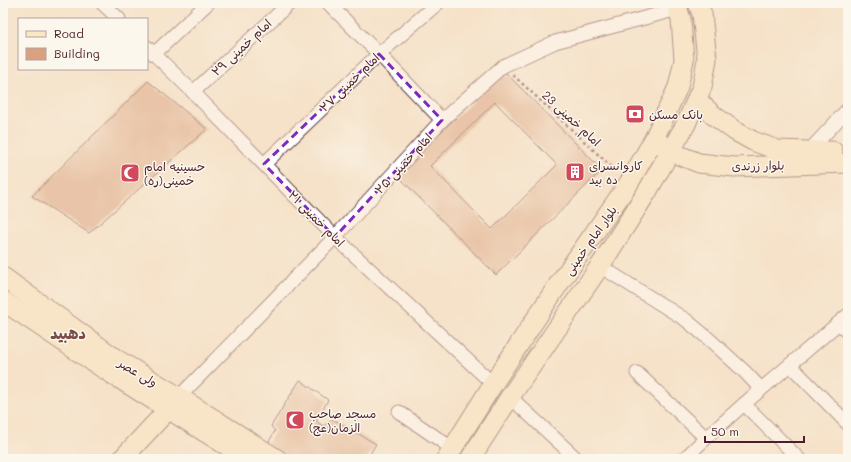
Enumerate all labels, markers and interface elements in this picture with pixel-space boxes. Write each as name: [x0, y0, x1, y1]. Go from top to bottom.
street label: امام خمینی ۲۹: [208, 15, 276, 80]
legend: [18, 18, 148, 70]
text: Road: [54, 25, 84, 41]
text: Building: [54, 45, 100, 61]
street label: امام خمینی ۲۷: [316, 49, 384, 116]
street label: امام خمینی 23: [538, 87, 605, 151]
bank icon: بانک مسکن: [624, 103, 646, 125]
place label: بانک مسکن: [649, 106, 703, 123]
street label: امام خمینی ۲۵: [371, 129, 437, 198]
place label: کاروانسرای ده بید: [589, 157, 643, 188]
street label: بلوار زرندی: [732, 157, 784, 174]
place label: حسینیه امام خمینی(ره): [144, 158, 205, 189]
building icon: کاروانسرای ده بید: [564, 161, 586, 183]
mosque icon: حسینیه امام خمینی(ره): [119, 162, 141, 184]
street label: امام خمینی ۲۱: [284, 186, 349, 251]
street label: بلوار امام خمینی: [560, 202, 621, 279]
district label: دهبید: [50, 322, 86, 343]
street label: ولی عصر: [114, 354, 161, 391]
place label: مسجد صاحب الزمان(عج): [309, 405, 376, 437]
mosque icon: مسجد صاحب الزمان(عج): [284, 409, 306, 431]
scale bar: [705, 418, 804, 444]
text: 50 m: [711, 423, 739, 439]

